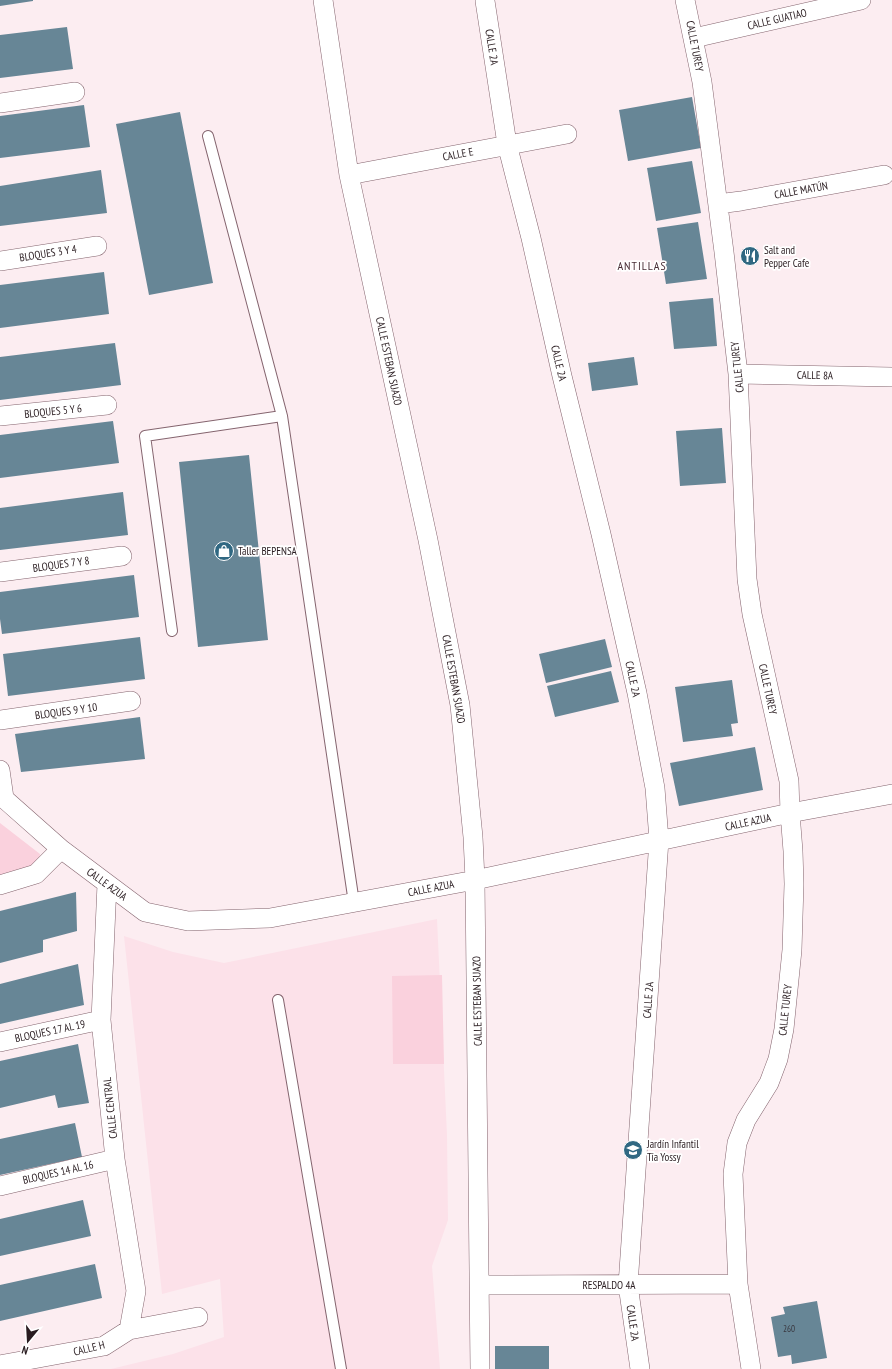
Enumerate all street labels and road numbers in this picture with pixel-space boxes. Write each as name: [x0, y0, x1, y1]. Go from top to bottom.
street label: CALLE GUATIAO: [746, 5, 808, 33]
street label: CALLE TUREY: [683, 19, 707, 73]
street label: CALLE 2A: [482, 28, 502, 67]
street label: CALLE E: [442, 144, 475, 164]
street label: CALLE MATÚN: [773, 178, 829, 202]
street label: BLOQUES 3 Y 4: [18, 242, 78, 264]
street label: CALLE ESTEBAN SUAZO: [373, 316, 405, 406]
street label: CALLE TUREY: [727, 341, 747, 393]
street label: CALLE 2A: [548, 344, 570, 383]
street label: CALLE 8A: [797, 368, 834, 382]
street label: BLOQUES 5 Y 6: [24, 401, 83, 421]
street label: BLOQUES 7 Y 8: [32, 553, 90, 575]
street label: CALLE ESTEBAN SUAZO: [439, 633, 469, 725]
street label: CALLE 2A: [622, 660, 644, 699]
street label: CALLE TUREY: [756, 662, 780, 716]
street label: BLOQUES 9 Y 10: [34, 700, 98, 722]
street label: CALLE AZUA: [724, 810, 773, 834]
street label: CALLE AZUA: [84, 865, 131, 904]
street label: CALLE AZUA: [407, 877, 456, 899]
street label: CALLE ESTEBAN SUAZO: [469, 956, 485, 1046]
street label: CALLE 2A: [640, 981, 656, 1019]
street label: CALLE TUREY: [775, 984, 795, 1036]
street label: BLOQUES 17 AL 19: [13, 1017, 87, 1045]
street label: CALLE CENTRAL: [100, 1076, 120, 1139]
street label: BLOQUES 14 AL 16: [21, 1157, 95, 1187]
street label: RESPALDO 4A: [582, 1278, 636, 1292]
street label: CALLE 2A: [624, 1304, 643, 1343]
street label: CALLE H: [72, 1337, 106, 1359]

